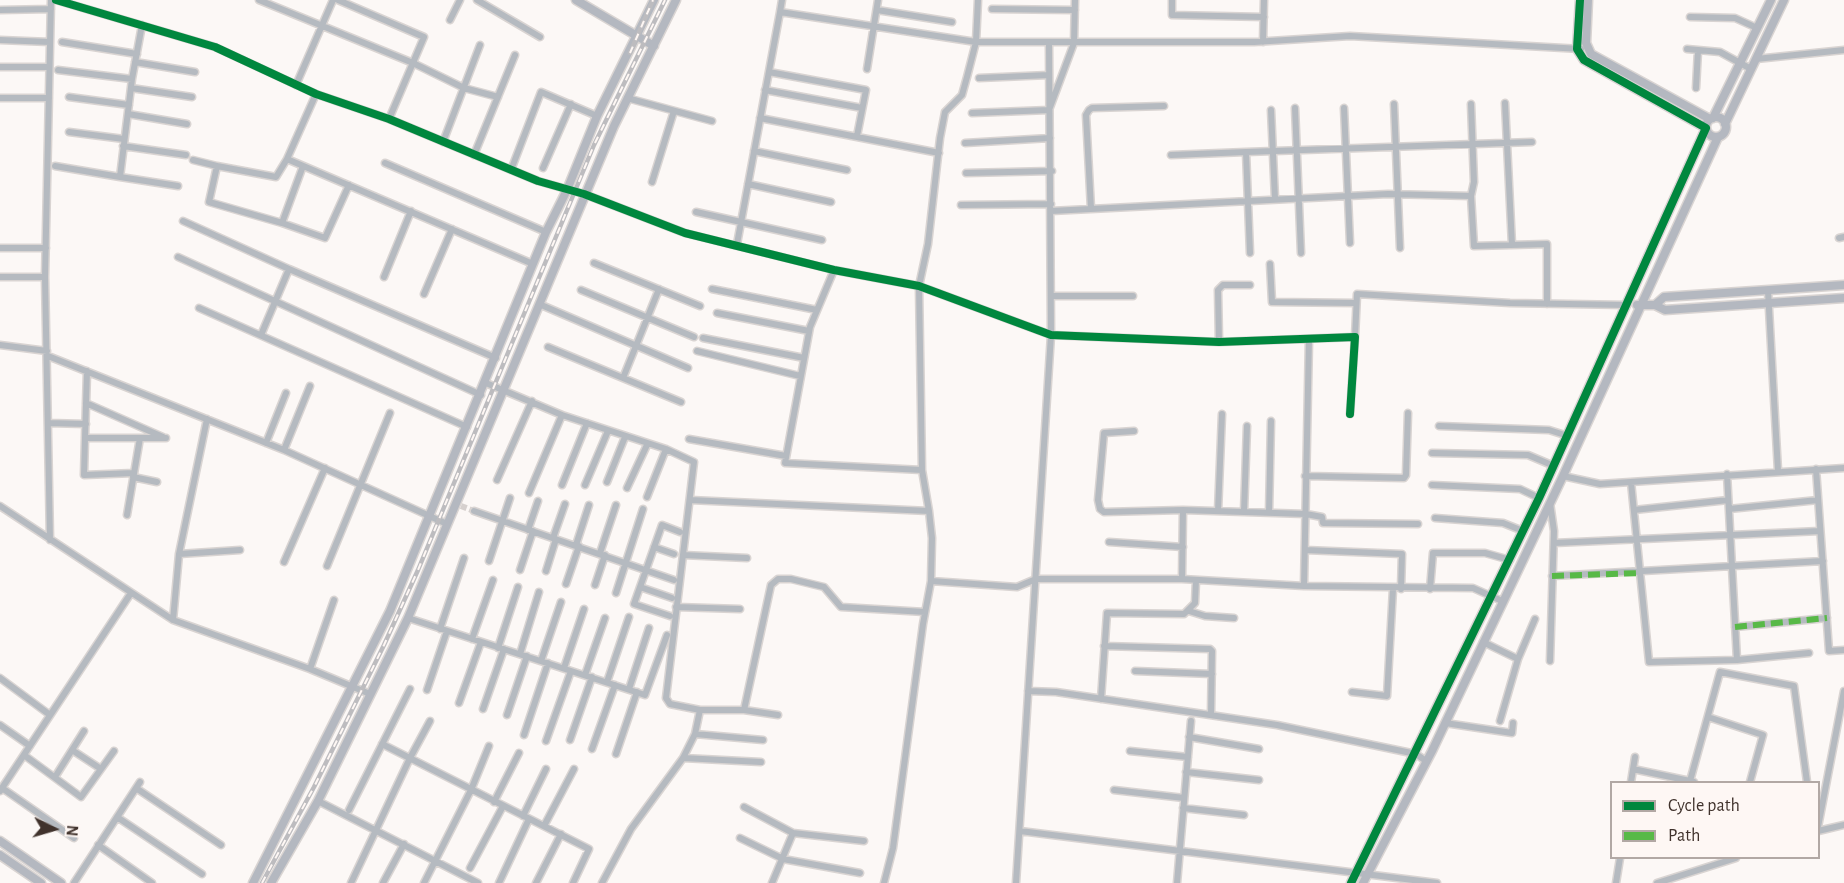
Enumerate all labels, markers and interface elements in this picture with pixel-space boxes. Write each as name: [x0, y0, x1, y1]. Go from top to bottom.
legend: [1610, 781, 1820, 859]
text: Cycle path: [1668, 797, 1740, 815]
north arrow: [24, 799, 84, 859]
text: N: [63, 824, 80, 837]
text: Path: [1668, 827, 1700, 845]

